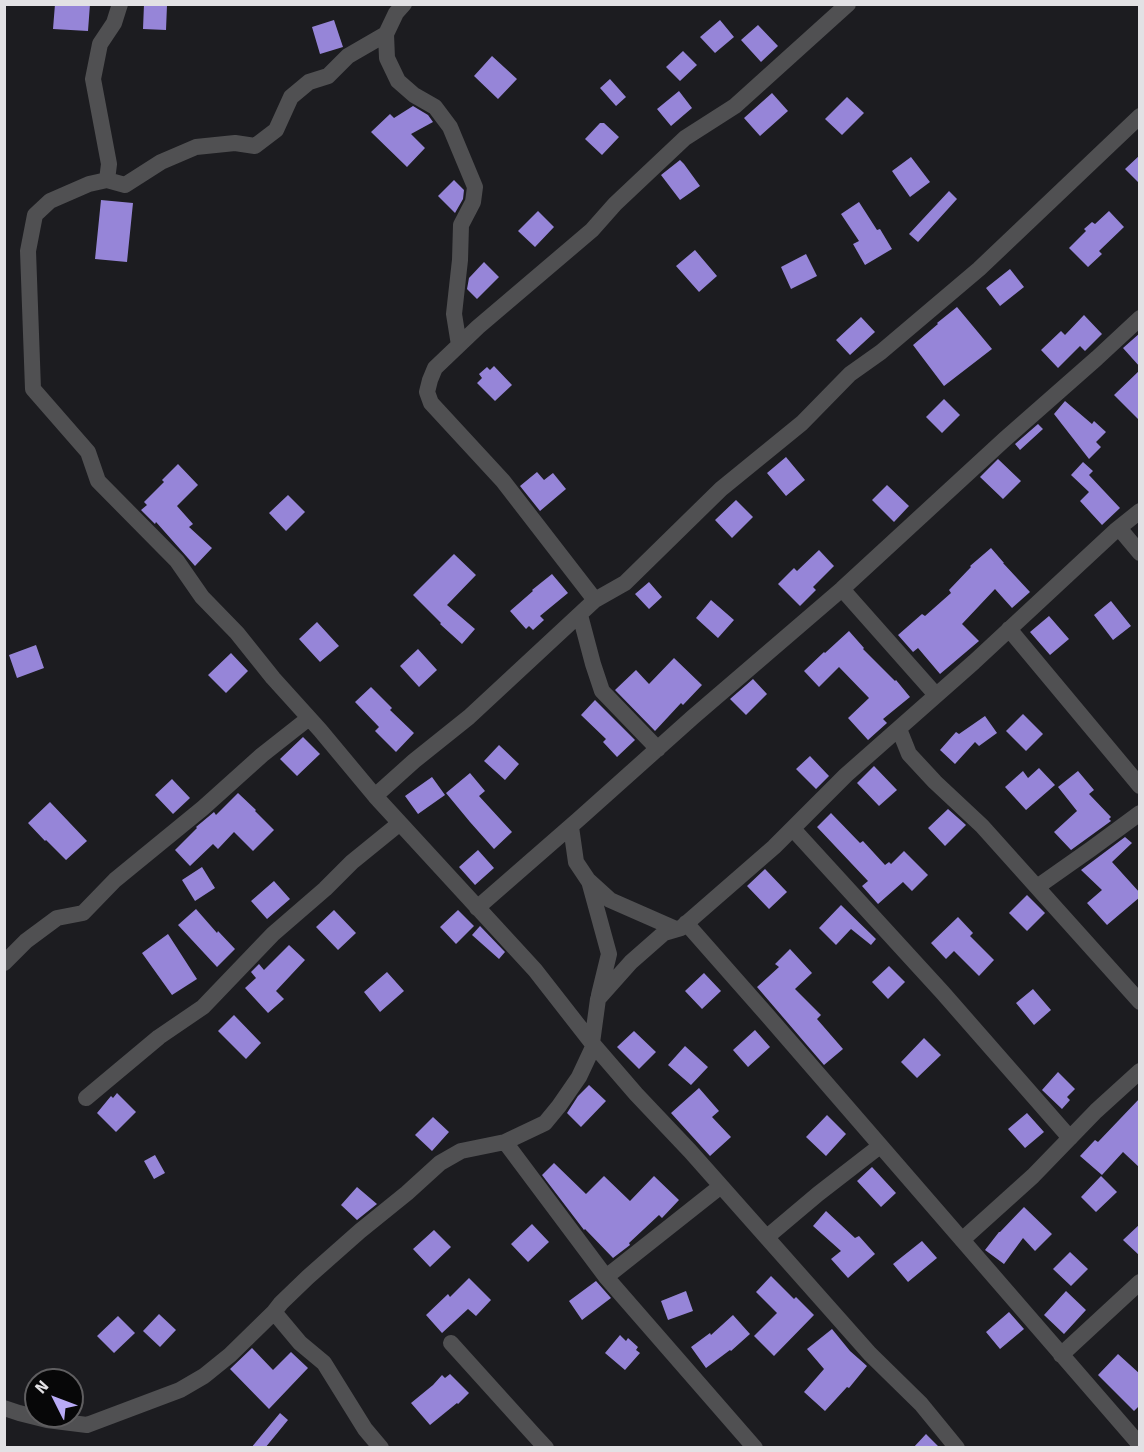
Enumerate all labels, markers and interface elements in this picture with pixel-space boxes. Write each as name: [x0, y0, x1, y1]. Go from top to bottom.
north arrow: [24, 1368, 84, 1428]
text: N: [31, 1376, 53, 1398]

